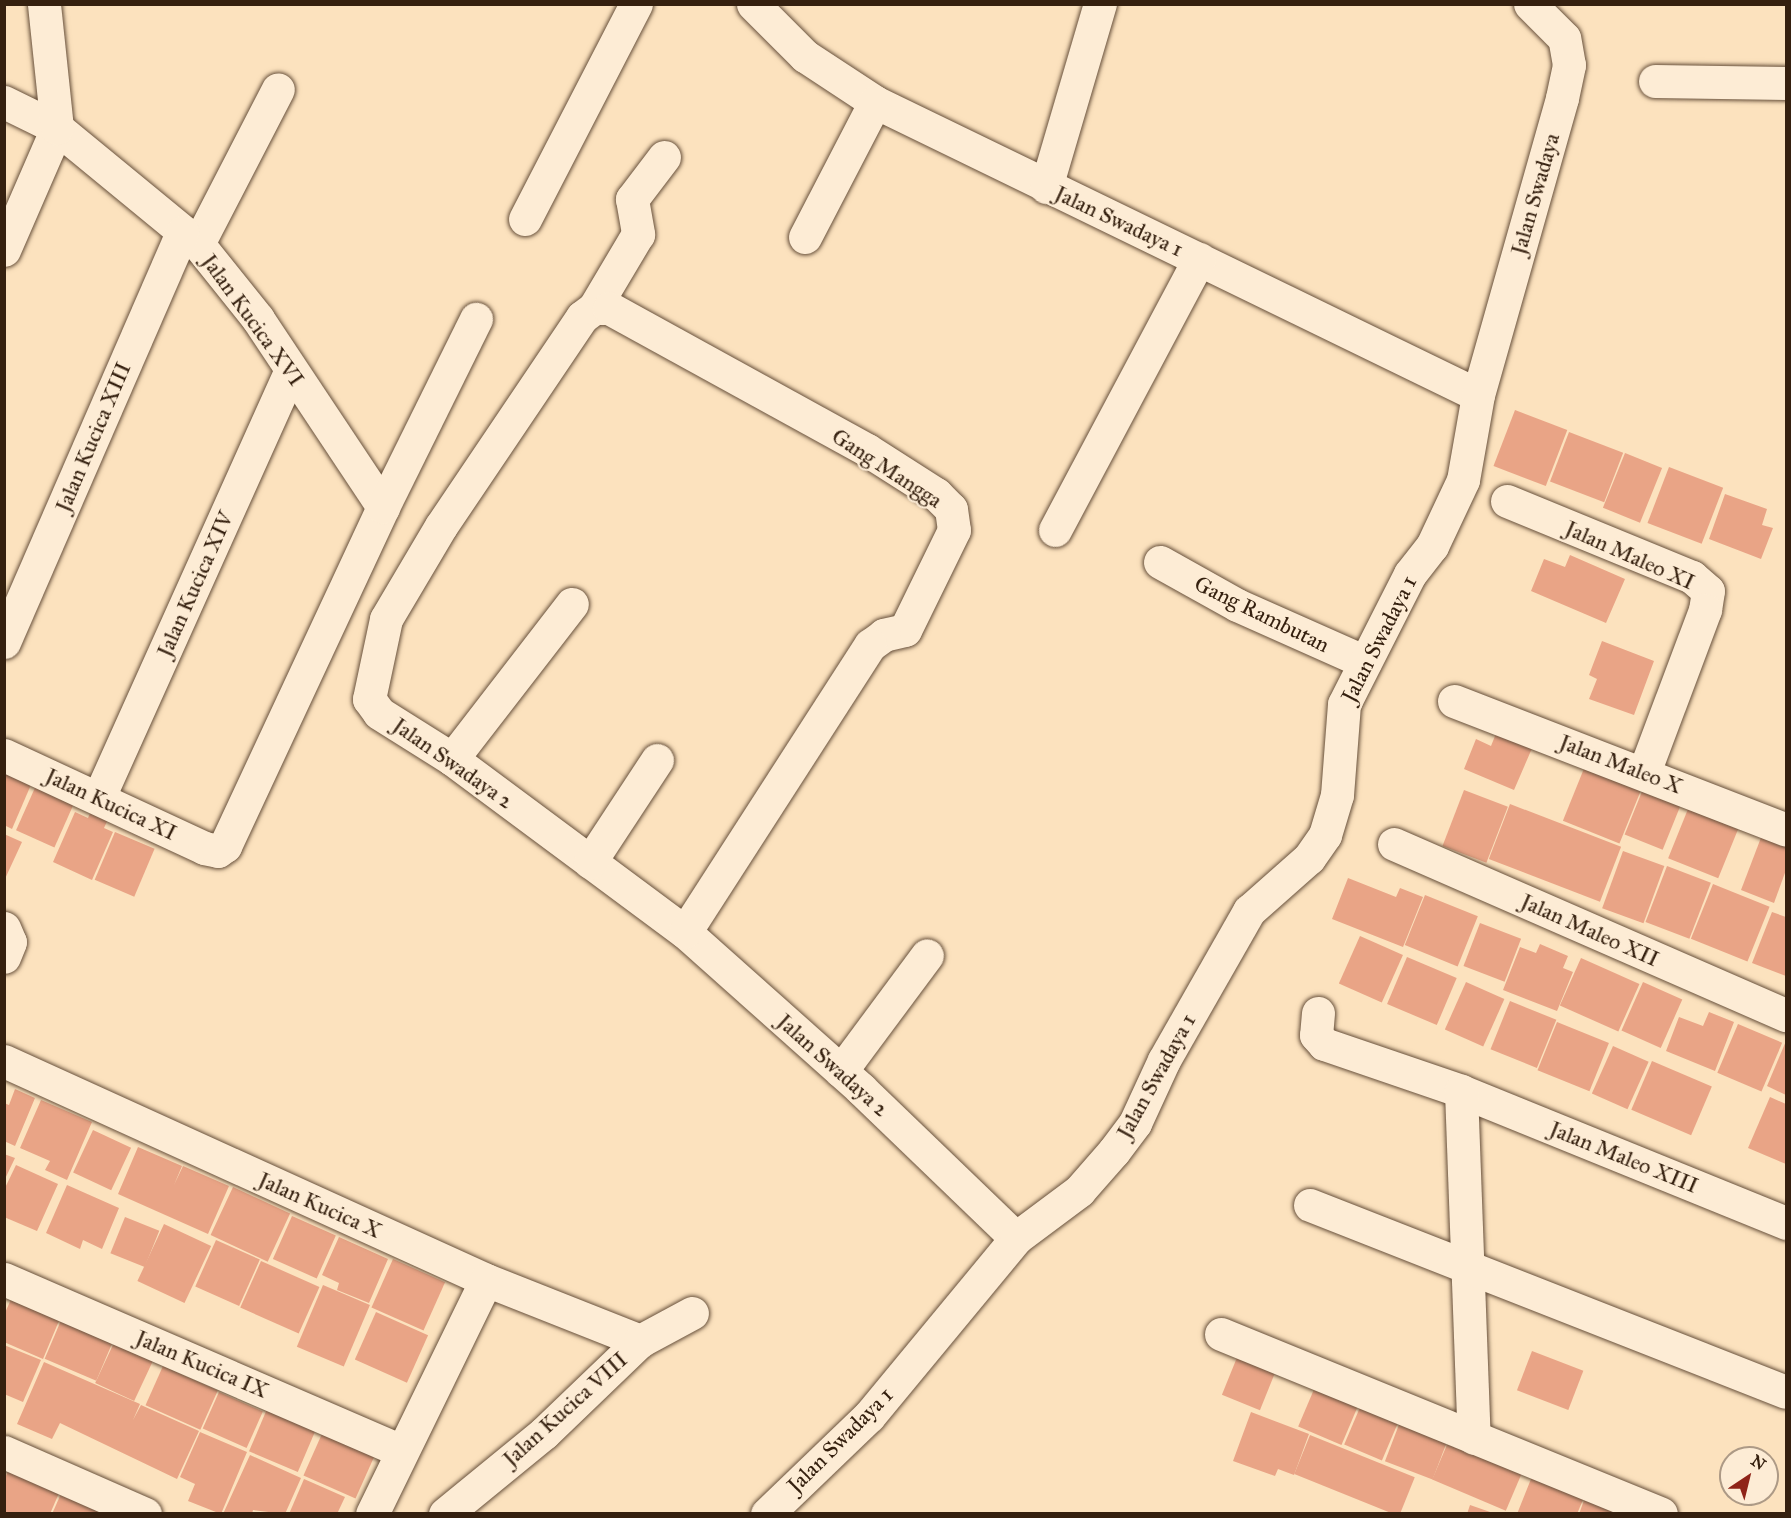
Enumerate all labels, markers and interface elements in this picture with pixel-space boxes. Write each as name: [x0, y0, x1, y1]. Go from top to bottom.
street label: Jalan Swadaya: [1505, 130, 1565, 258]
street label: Jalan Swadaya 1: [1051, 180, 1187, 262]
street label: Jalan Kucica XVI: [196, 249, 310, 391]
street label: Jalan Kucica XIII: [50, 358, 136, 516]
street label: Gang Mangga: [827, 423, 947, 513]
street label: Jalan Kucica XIV: [151, 507, 239, 661]
street label: Jalan Maleo XI: [1561, 515, 1699, 595]
street label: Gang Rambutan: [1190, 570, 1334, 658]
street label: Jalan Swadaya 1: [1336, 571, 1422, 707]
street label: Jalan Swadaya 2: [388, 712, 518, 814]
street label: Jalan Maleo X: [1556, 728, 1686, 800]
street label: Jalan Kucica XI: [41, 762, 181, 846]
street label: Jalan Maleo XII: [1517, 888, 1663, 972]
street label: Jalan Swadaya 2: [772, 1008, 894, 1122]
street label: Jalan Swadaya 1: [1111, 1009, 1201, 1143]
street label: Jalan Maleo XIII: [1546, 1115, 1702, 1199]
street label: Jalan Kucica X: [254, 1166, 386, 1244]
street label: Jalan Kucica IX: [132, 1324, 272, 1404]
street label: Jalan Kucica VIII: [497, 1346, 633, 1472]
street label: Jalan Swadaya 1: [782, 1382, 898, 1498]
north arrow: [1719, 1446, 1779, 1506]
text: N: [1747, 1451, 1769, 1474]

